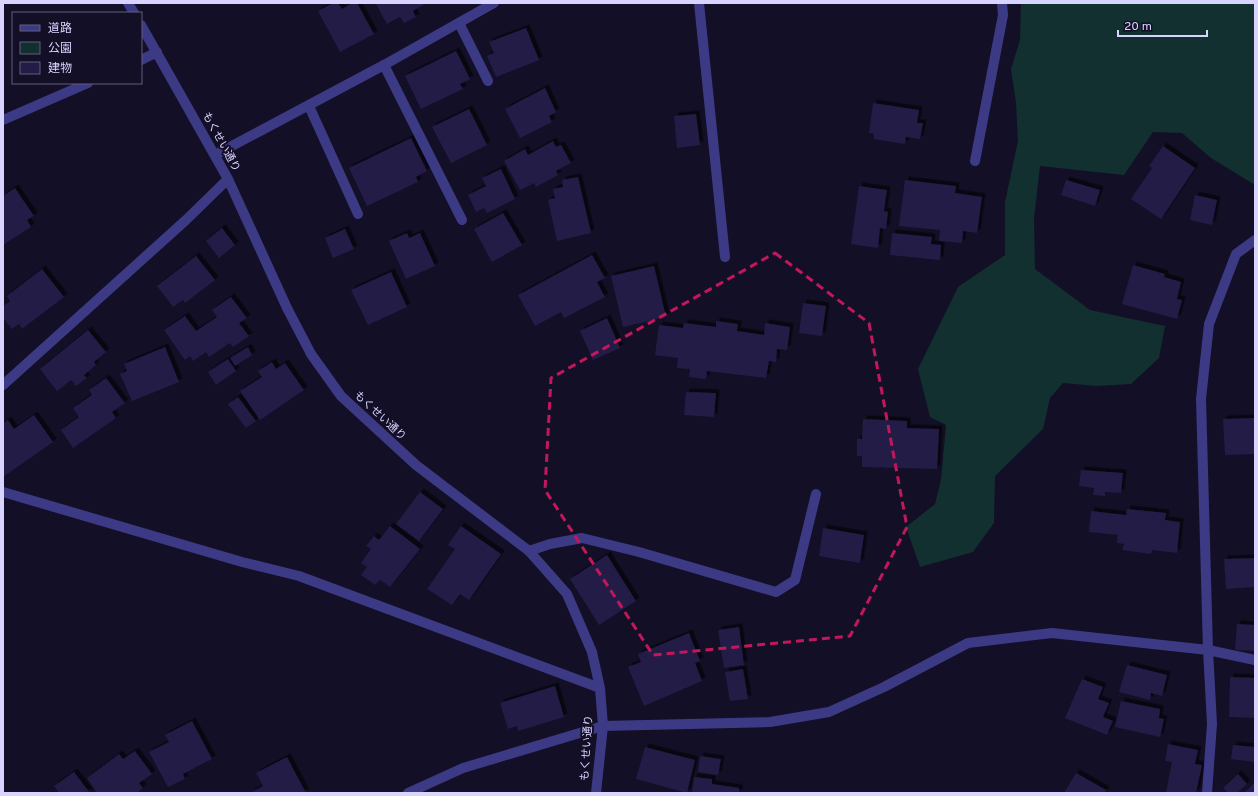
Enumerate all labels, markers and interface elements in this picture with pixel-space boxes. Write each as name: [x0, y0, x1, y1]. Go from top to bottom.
legend: [12, 12, 142, 84]
scale bar: [1118, 12, 1207, 38]
text: 20 m: [1124, 19, 1152, 35]
text: 道路: [48, 21, 72, 37]
text: 公園: [48, 41, 72, 57]
text: 建物: [48, 61, 72, 77]
street label: もくせい通り: [199, 110, 243, 174]
street label: もくせい通り: [351, 388, 409, 444]
street label: もくせい通り: [578, 715, 596, 781]

